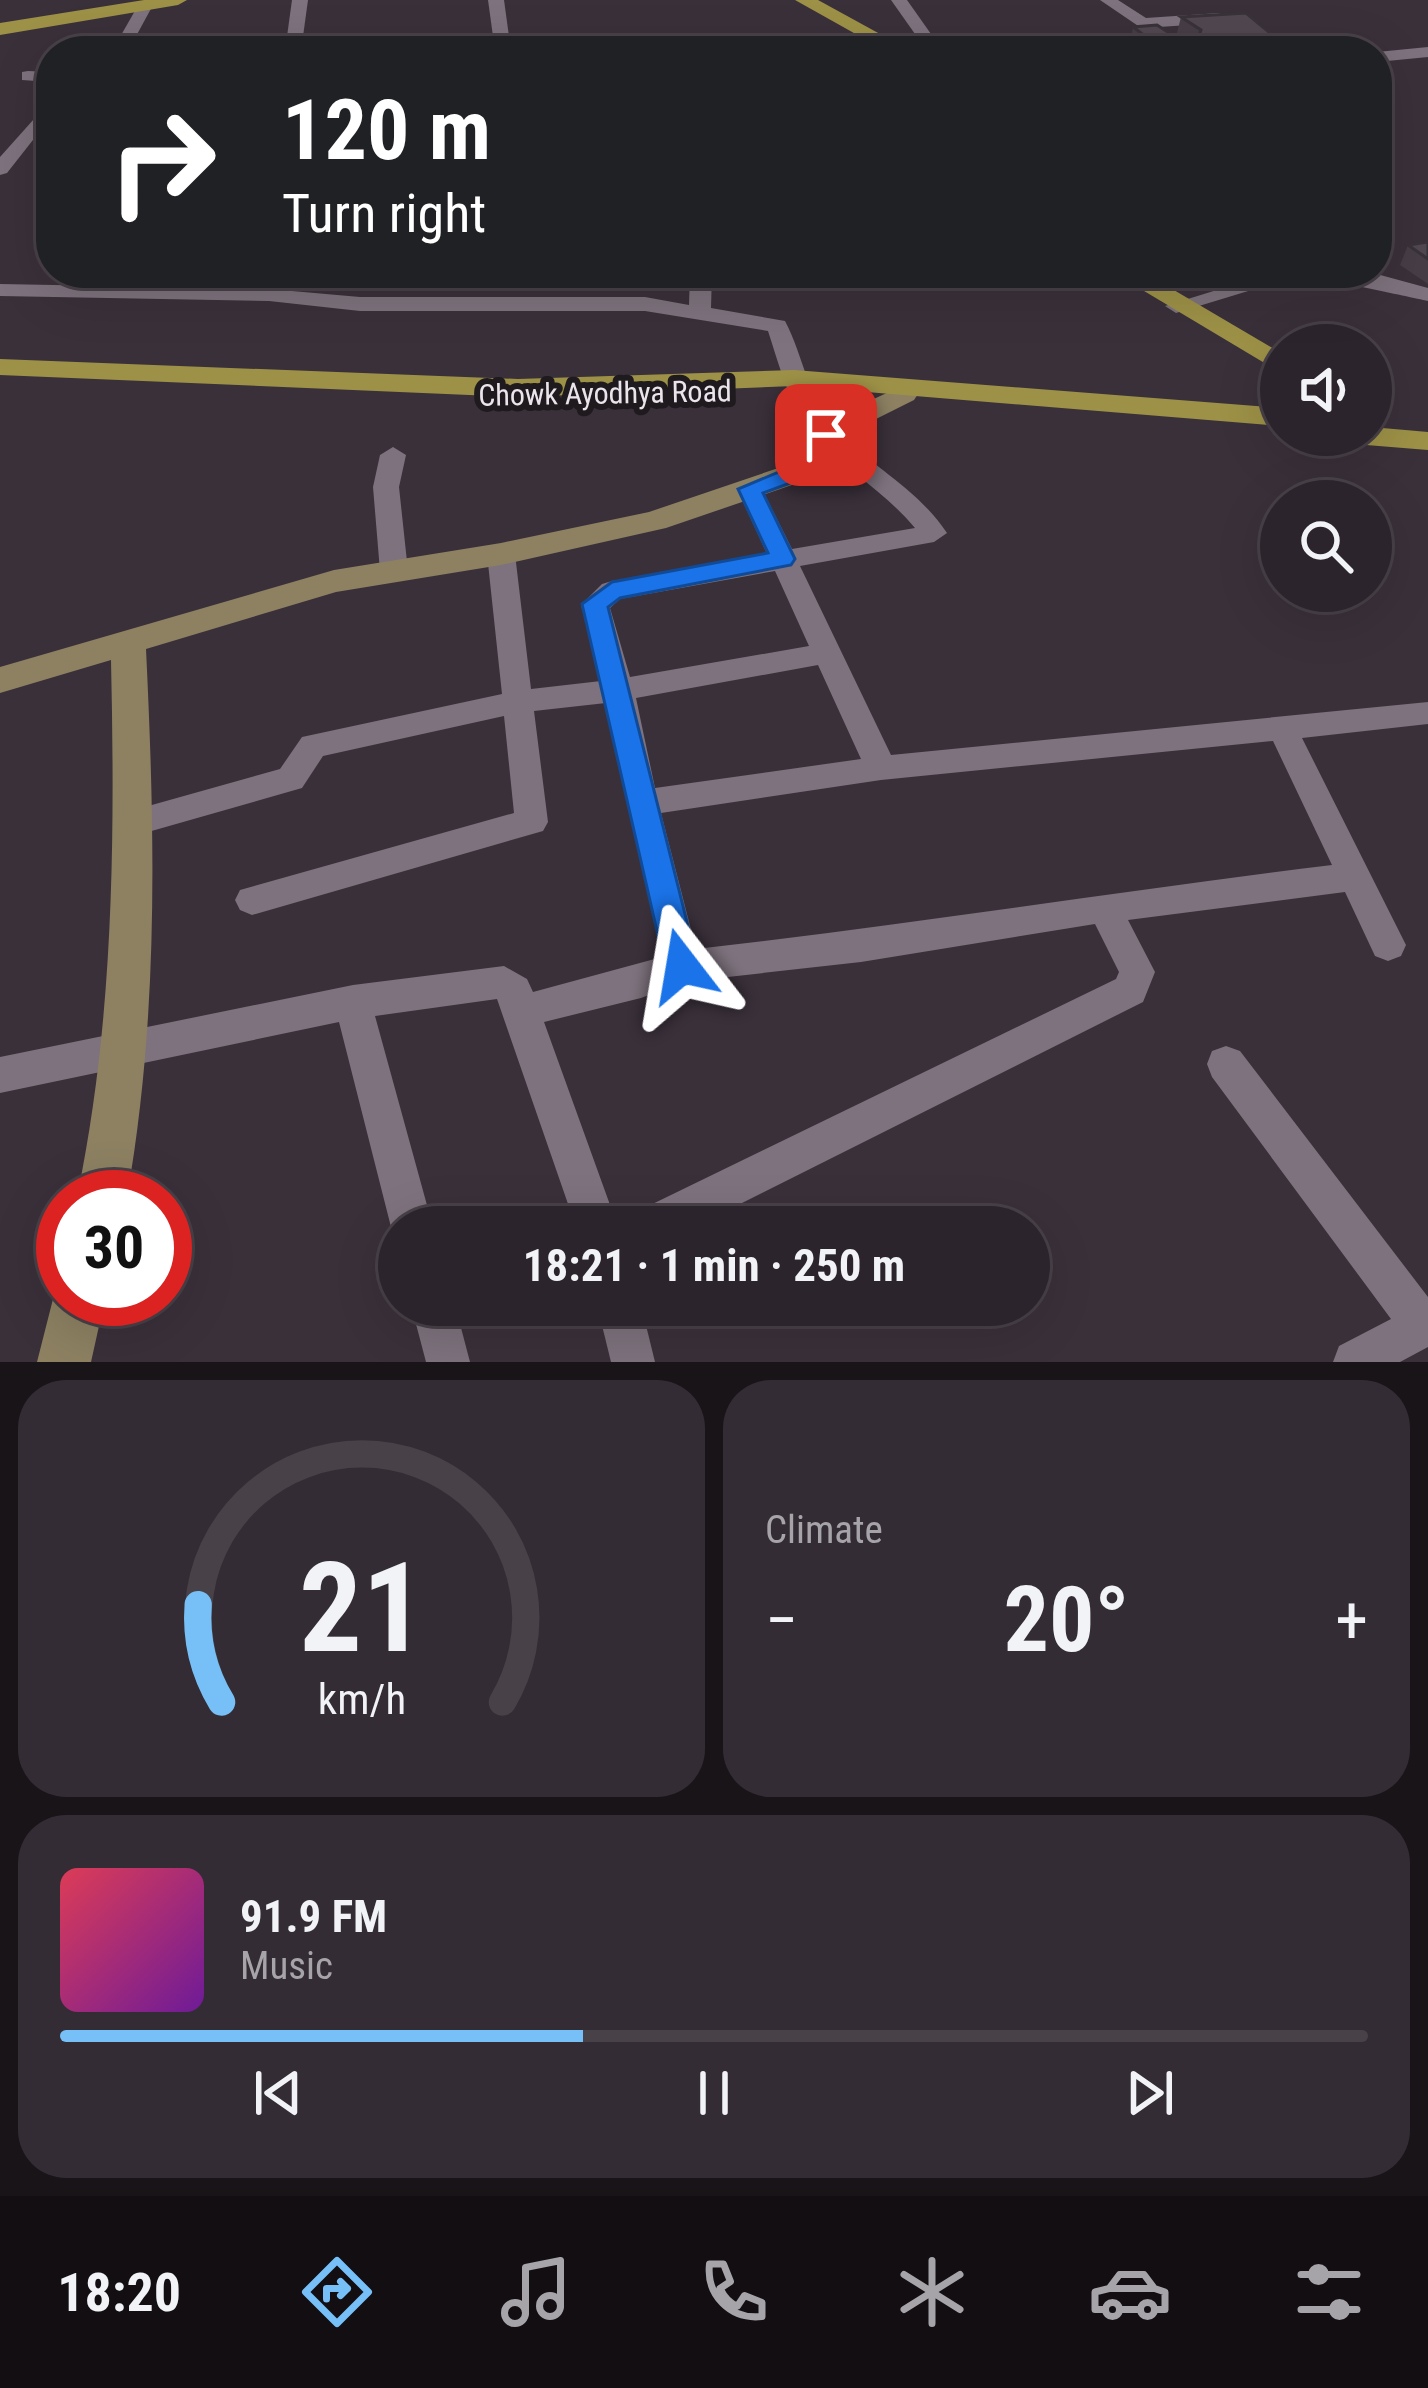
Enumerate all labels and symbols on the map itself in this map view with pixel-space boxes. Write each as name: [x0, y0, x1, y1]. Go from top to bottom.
street label: Chowk Ayodhya Road: [478, 373, 732, 413]
pin: [775, 384, 877, 486]
position arrow: [619, 903, 745, 1029]
speed limit sign: 30: [36, 1170, 192, 1326]

